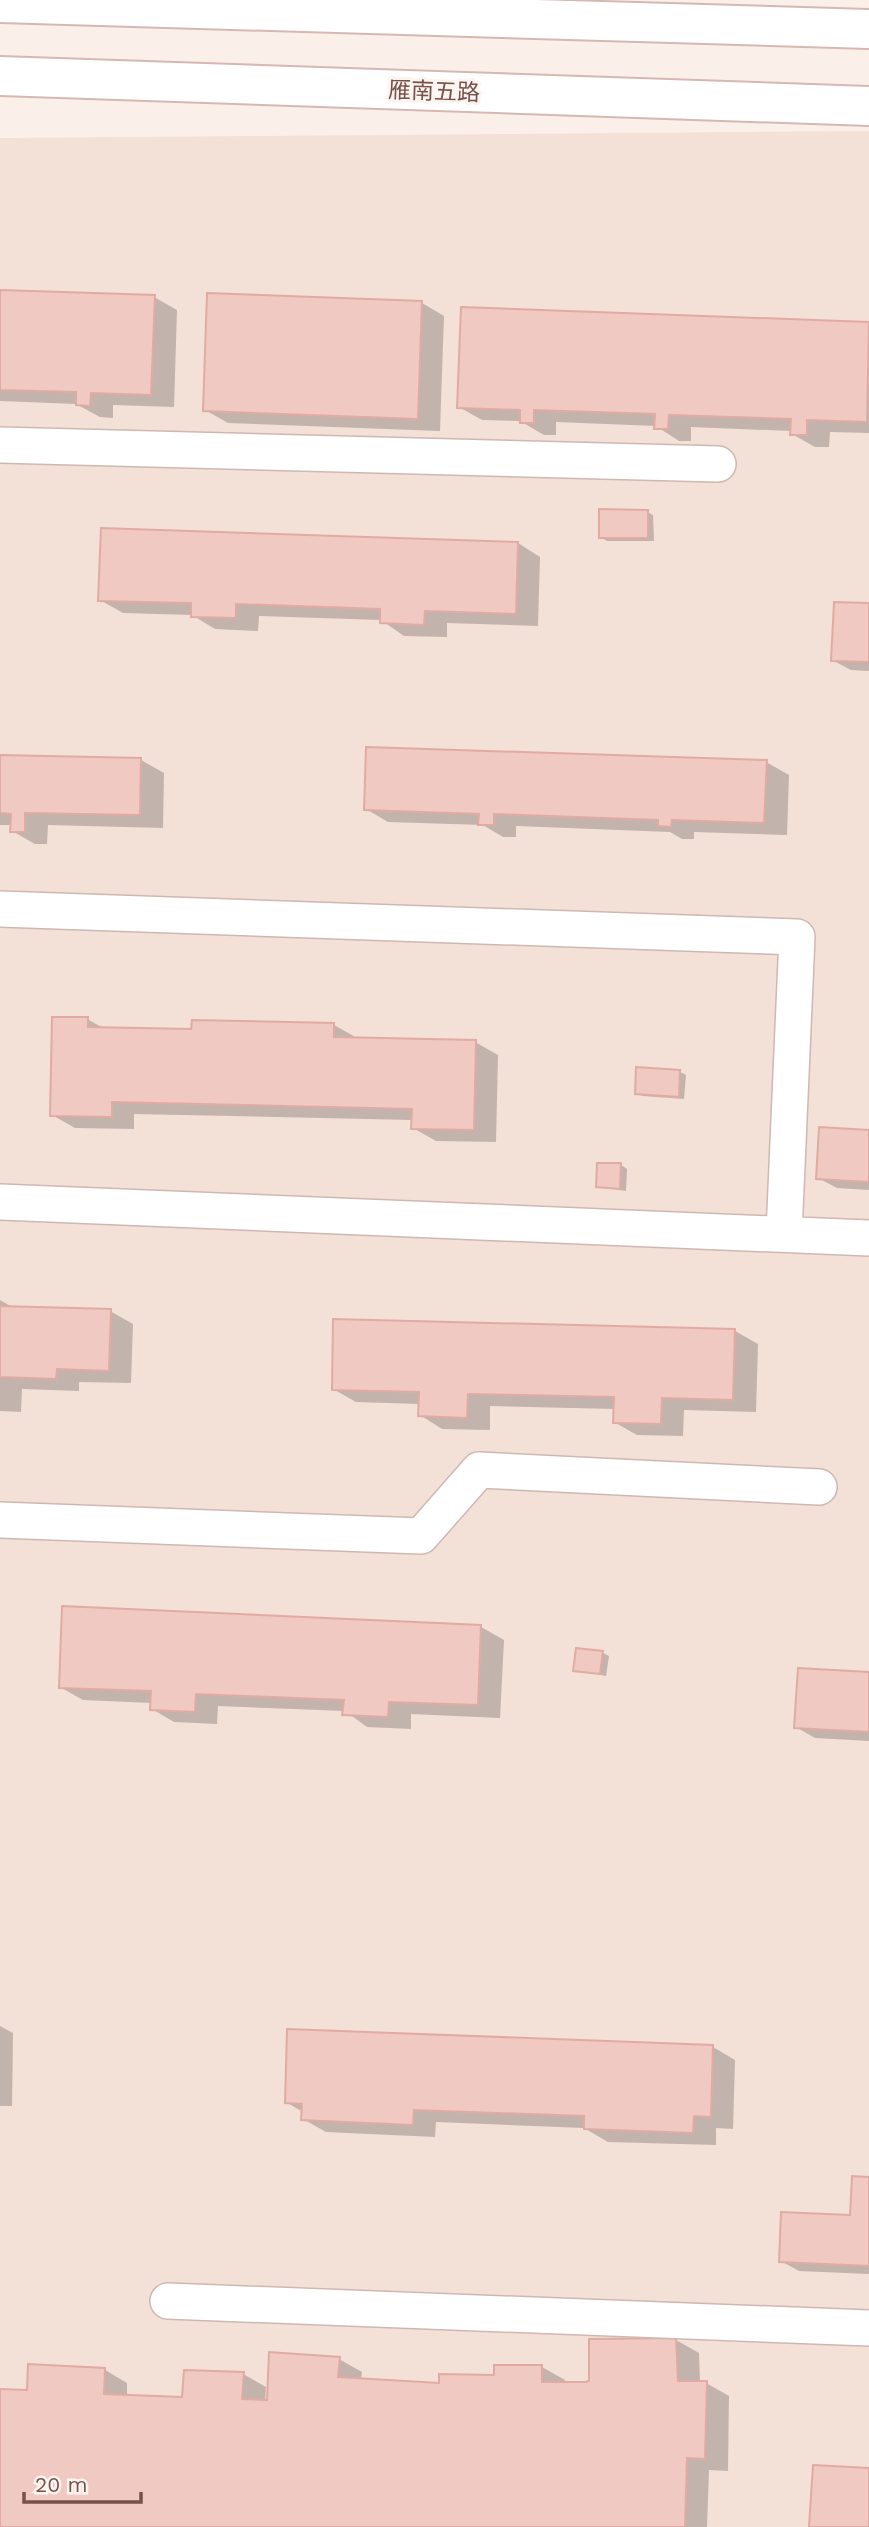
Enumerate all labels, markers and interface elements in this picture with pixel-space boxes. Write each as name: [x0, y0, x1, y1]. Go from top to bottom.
street label: 雁南五路: [388, 76, 480, 107]
scale bar: [24, 2460, 142, 2504]
text: 20 m: [35, 2472, 87, 2497]

